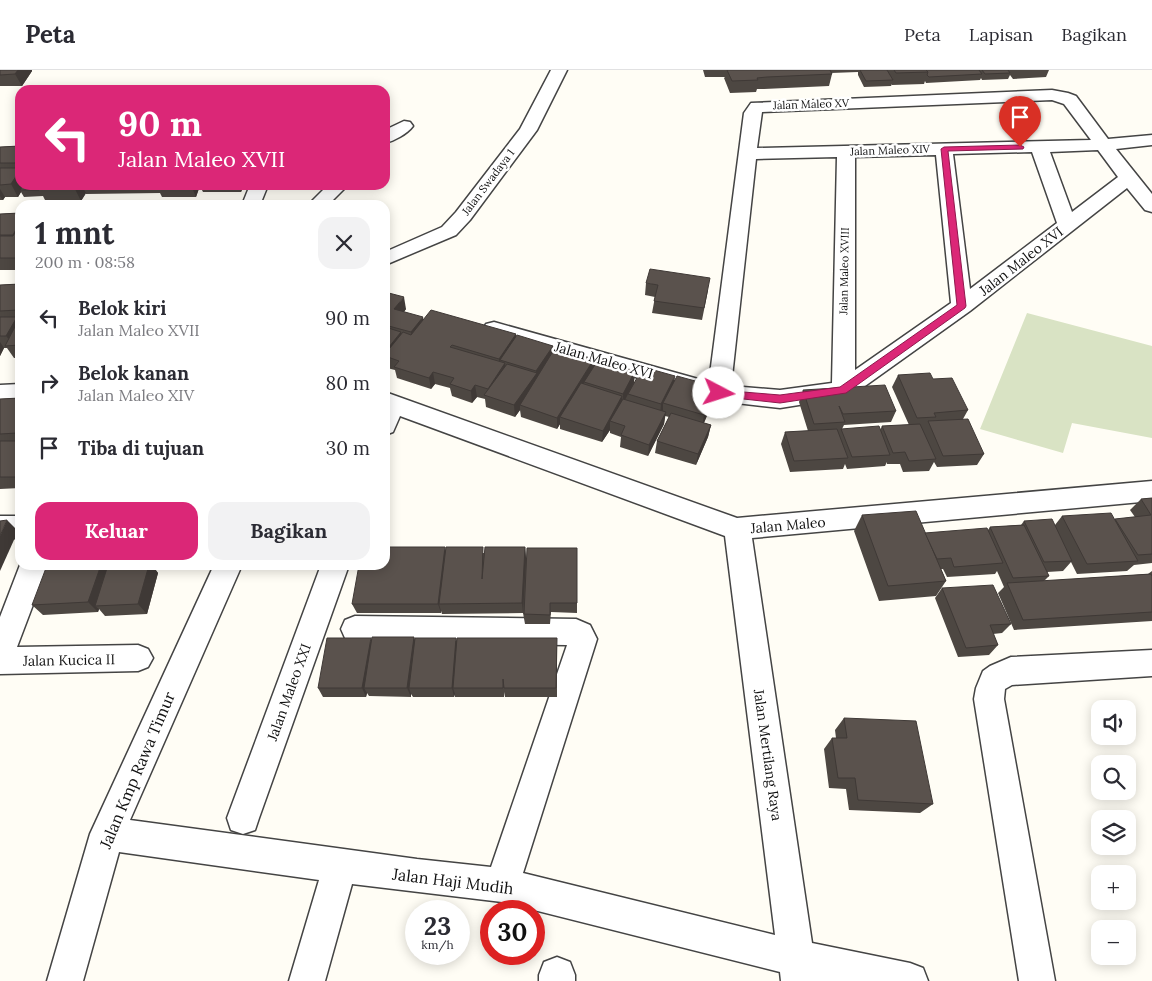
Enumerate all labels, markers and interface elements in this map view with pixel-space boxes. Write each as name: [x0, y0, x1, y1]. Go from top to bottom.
text: Peta: [25, 19, 75, 50]
text: Peta: [904, 23, 941, 46]
text: Lapisan: [969, 23, 1033, 46]
text: Bagikan: [1061, 23, 1127, 46]
street label: Jalan Maleo XV: [772, 96, 850, 112]
pin: [999, 96, 1041, 147]
text: 90 m: [118, 101, 202, 146]
icon: arrive: [1006, 103, 1034, 131]
icon: left: [35, 105, 100, 170]
street label: Jalan Maleo XIV: [849, 142, 931, 158]
text: Jalan Maleo XVII: [118, 145, 285, 173]
street label: Jalan Swadaya 1: [458, 146, 517, 219]
text: 1 mnt: [35, 214, 114, 252]
button: close: [318, 217, 370, 269]
street label: Jalan Maleo XVI: [975, 223, 1067, 300]
street label: Jalan Maleo XVIII: [836, 227, 852, 316]
text: 200 m · 08:58: [35, 252, 135, 272]
text: Belok kiri: [78, 296, 167, 320]
icon: left: [35, 304, 63, 332]
text: 90 m: [325, 306, 370, 330]
text: Jalan Maleo XVII: [78, 320, 200, 340]
street label: Jalan Maleo XVI: [552, 337, 655, 383]
text: Belok kanan: [78, 361, 189, 385]
position arrow: [692, 366, 744, 418]
icon: right: [35, 369, 63, 397]
text: 80 m: [326, 371, 370, 395]
text: Jalan Maleo XIV: [78, 385, 194, 405]
icon: arrive: [35, 434, 63, 462]
text: Tiba di tujuan: [78, 436, 204, 460]
text: 30 m: [326, 436, 370, 460]
button: Keluar: [35, 502, 198, 560]
button: Bagikan: [208, 502, 370, 560]
street label: Jalan Maleo: [749, 513, 826, 537]
street label: Jalan Maleo XXI: [263, 641, 315, 744]
street label: Jalan Kucica II: [22, 650, 115, 670]
street label: Jalan Mertilang Raya: [750, 687, 786, 822]
street label: Jalan Kmp Rawa Timur: [95, 689, 179, 852]
map controls: [1091, 700, 1136, 965]
button: sound: [1091, 700, 1136, 745]
button: search: [1091, 755, 1136, 800]
button: layers: [1091, 810, 1136, 855]
street label: Jalan Haji Mudih: [390, 864, 515, 898]
button: +: [1091, 865, 1136, 910]
speed limit sign: 30: [480, 900, 545, 965]
text: 23: [424, 910, 451, 942]
button: −: [1091, 920, 1136, 965]
text: km/h: [421, 937, 454, 952]

